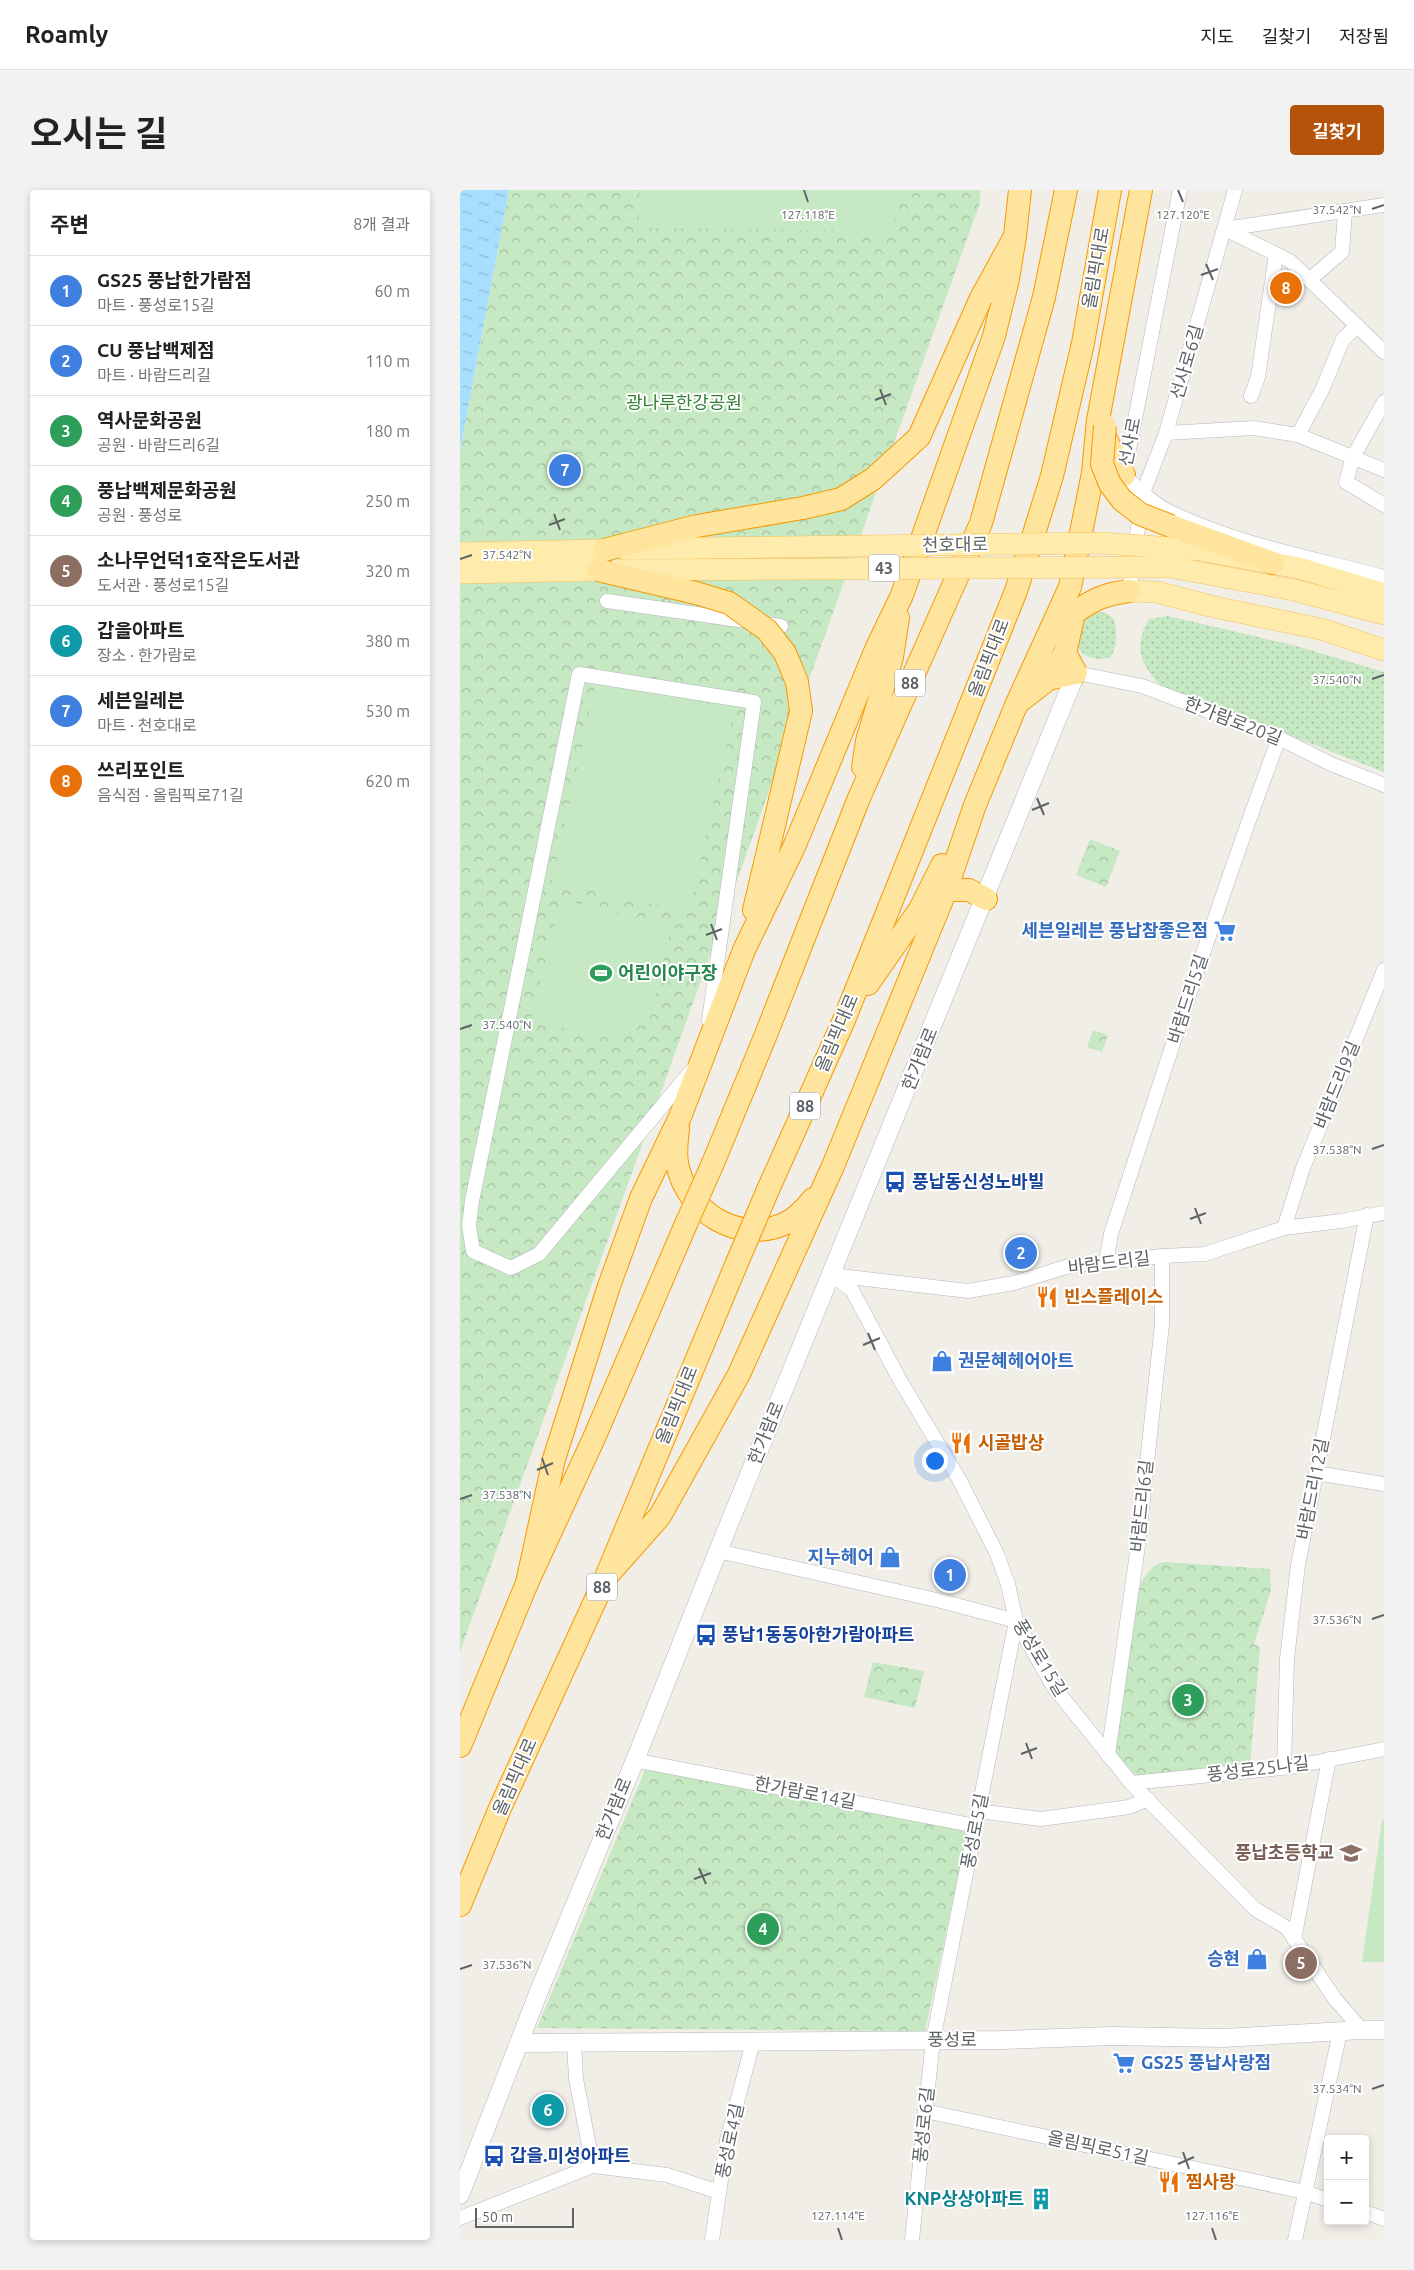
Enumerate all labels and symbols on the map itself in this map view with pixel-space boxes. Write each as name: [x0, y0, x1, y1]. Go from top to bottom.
text: 37.542°N: [1312, 203, 1362, 216]
text: 127.118°E: [781, 208, 835, 221]
text: 127.120°E: [1156, 208, 1210, 221]
street label: 올림픽대로: [1078, 225, 1112, 310]
pin: 8: [1270, 269, 1302, 307]
street label: 선사로6길: [1166, 322, 1206, 401]
park label: 광나루한강공원: [626, 392, 742, 412]
street label: 선사로: [1114, 416, 1144, 468]
pin: 7: [549, 451, 581, 489]
street label: 천호대로: [922, 533, 988, 555]
text: 37.542°N: [482, 548, 532, 561]
road number: 43: [869, 554, 899, 582]
street label: 올림픽대로: [964, 615, 1012, 700]
road number: 88: [895, 669, 925, 696]
text: 37.540°N: [1312, 673, 1362, 686]
street label: 한가람로20길: [1182, 692, 1285, 748]
supermarket icon: 세븐일레븐 풍납참좋은점: [1212, 918, 1238, 944]
place label: 세븐일레븐 풍납참좋은점: [1022, 920, 1208, 940]
street label: 바람드리5길: [1163, 951, 1211, 1046]
sports icon: 어린이야구장: [588, 960, 614, 986]
place label: 어린이야구장: [618, 962, 718, 982]
street label: 올림픽대로: [811, 991, 861, 1075]
text: 37.540°N: [482, 1018, 532, 1031]
street label: 한가람로: [897, 1024, 941, 1093]
street label: 바람드리9길: [1309, 1038, 1363, 1131]
road number: 88: [790, 1092, 820, 1119]
text: 37.538°N: [1312, 1143, 1362, 1156]
bus stop icon: 풍납동신성노바빌: [882, 1169, 908, 1195]
place label: 풍납동신성노바빌: [912, 1171, 1044, 1191]
pin: 2: [1005, 1234, 1037, 1272]
street label: 바람드리길: [1067, 1247, 1151, 1277]
restaurant icon: 빈스플레이스: [1034, 1284, 1060, 1310]
place label: 빈스플레이스: [1064, 1286, 1163, 1306]
shop icon: 권문혜헤어아트: [929, 1348, 955, 1374]
place label: 권문혜헤어아트: [958, 1350, 1074, 1370]
street label: 올림픽대로: [651, 1362, 701, 1447]
street label: 한가람로: [743, 1398, 787, 1467]
restaurant icon: 시골밥상: [948, 1430, 974, 1456]
place label: 시골밥상: [978, 1432, 1045, 1452]
street label: 바람드리12길: [1292, 1436, 1332, 1541]
your location: [922, 1448, 948, 1474]
street label: 바람드리6길: [1126, 1459, 1156, 1553]
text: 37.538°N: [482, 1488, 532, 1501]
shop icon: 지누헤어: [877, 1544, 903, 1570]
place label: 지누헤어: [808, 1546, 874, 1566]
pin: 1: [934, 1556, 966, 1594]
road number: 88: [587, 1574, 617, 1600]
text: 37.536°N: [1312, 1613, 1362, 1626]
street label: 풍성로15길: [1010, 1615, 1072, 1700]
bus stop icon: 풍납1동동아한가람아파트: [693, 1622, 719, 1648]
place label: 풍납1동동아한가람아파트: [722, 1624, 914, 1644]
pin: 3: [1172, 1681, 1204, 1719]
street label: 올림픽대로: [488, 1735, 540, 1818]
street label: 풍성로25나길: [1205, 1752, 1310, 1784]
street label: 한가람로14길: [753, 1772, 858, 1812]
street label: 한가람로: [591, 1774, 635, 1843]
street label: 풍성로5길: [957, 1791, 991, 1870]
school or university icon: 풍납초등학교: [1338, 1840, 1364, 1866]
place label: 풍납초등학교: [1235, 1842, 1334, 1862]
pin: 4: [747, 1910, 779, 1948]
pin: 5: [1285, 1944, 1317, 1982]
shop icon: 승현: [1244, 1946, 1270, 1972]
place label: 승현: [1207, 1948, 1240, 1968]
text: 37.536°N: [482, 1958, 532, 1971]
street label: 풍성로: [927, 2029, 977, 2049]
supermarket icon: GS25 풍납사랑점: [1111, 2050, 1137, 2076]
place label: GS25 풍납사랑점: [1141, 2052, 1271, 2072]
text: 37.534°N: [1312, 2082, 1362, 2095]
street label: 풍성로6길: [909, 2086, 937, 2164]
pin: 6: [532, 2091, 564, 2129]
street label: 풍성로4길: [711, 2101, 747, 2180]
street label: 올림픽로51길: [1046, 2127, 1151, 2168]
bus stop icon: 갑을.미성아파트: [481, 2143, 507, 2169]
place label: 갑을.미성아파트: [510, 2145, 630, 2165]
restaurant icon: 찜사랑: [1156, 2169, 1182, 2195]
place label: 찜사랑: [1186, 2171, 1236, 2191]
building icon: KNP상상아파트: [1028, 2186, 1054, 2212]
place label: KNP상상아파트: [904, 2188, 1024, 2208]
scale bar: [475, 2205, 574, 2228]
text: 127.114°E: [811, 2209, 865, 2222]
text: 127.116°E: [1185, 2209, 1239, 2222]

